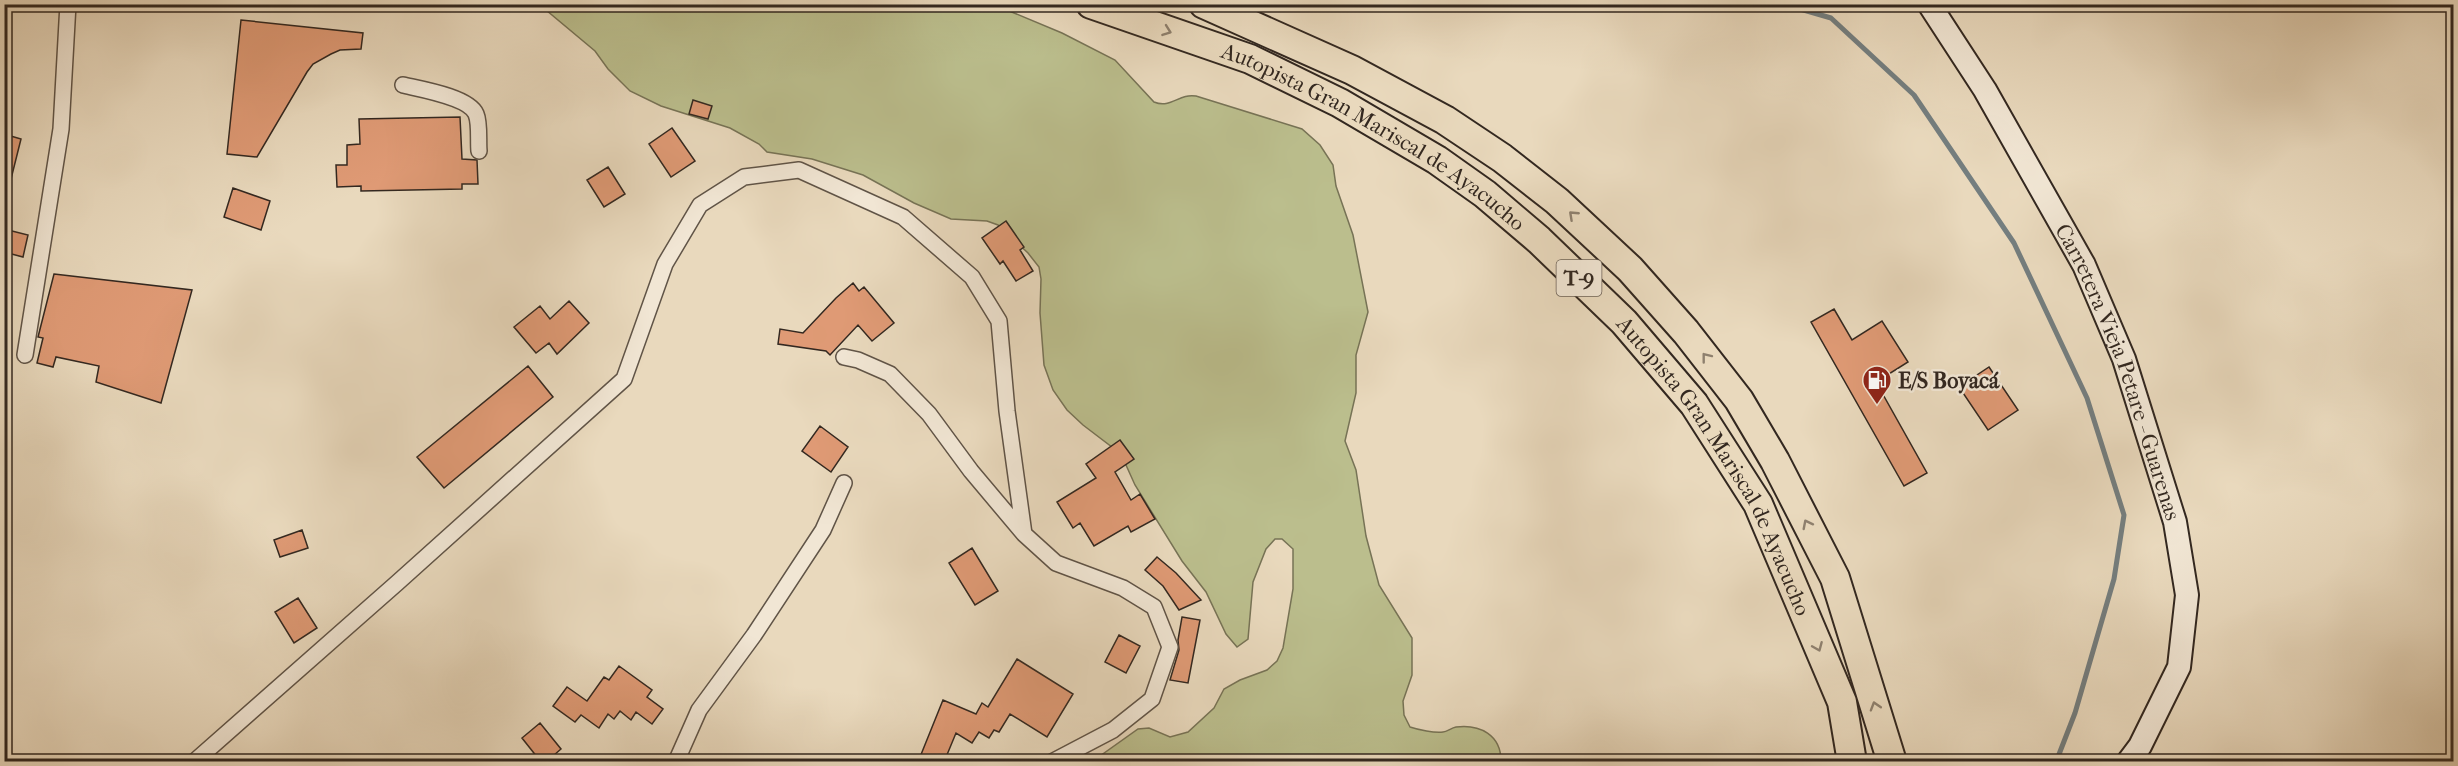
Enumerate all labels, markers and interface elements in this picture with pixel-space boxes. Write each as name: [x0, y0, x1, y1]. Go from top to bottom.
one-way arrow: [1161, 23, 1171, 36]
street label: Autopista Gran Mariscal de Ayacucho: [1217, 38, 1530, 237]
one-way arrow: [1569, 212, 1580, 223]
street label: Carretera Vieja Petare - Guarenas: [2049, 219, 2186, 524]
road number: T-9: [1556, 260, 1602, 296]
street label: Autopista Gran Mariscal de Ayacucho: [1610, 311, 1816, 620]
one-way arrow: [1702, 353, 1713, 364]
fuel station icon: E/S Boyacá: [1861, 364, 1893, 406]
place label: E/S Boyacá: [1898, 368, 2000, 394]
one-way arrow: [1803, 519, 1814, 530]
one-way arrow: [1811, 640, 1823, 651]
one-way arrow: [1870, 701, 1882, 712]

